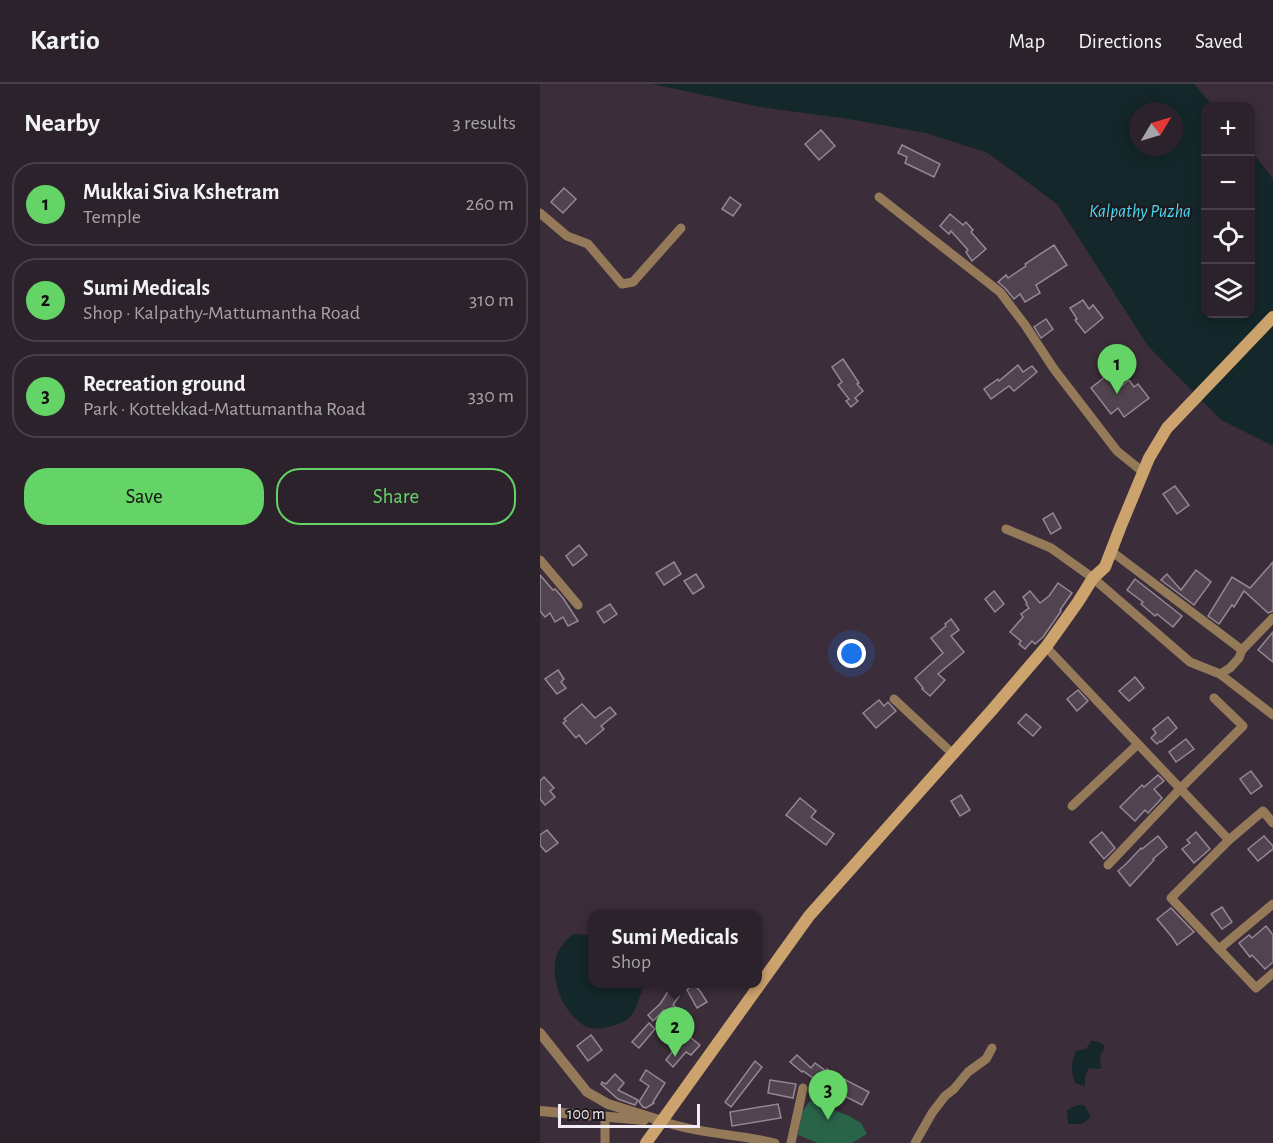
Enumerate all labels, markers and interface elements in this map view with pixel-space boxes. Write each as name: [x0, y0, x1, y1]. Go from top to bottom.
text: Kartio: [30, 27, 100, 55]
text: Map: [1009, 31, 1045, 52]
text: Directions: [1078, 31, 1162, 52]
text: Saved: [1195, 31, 1243, 52]
north arrow: [1129, 102, 1183, 156]
map controls: [1201, 102, 1255, 318]
button: +: [1201, 102, 1255, 156]
text: Nearby: [24, 110, 100, 136]
text: 3 results: [452, 113, 516, 133]
button: −: [1201, 156, 1255, 210]
text: Mukkai Siva Kshetram: [83, 181, 279, 203]
text: 1: [42, 194, 49, 214]
text: 260 m: [466, 194, 514, 214]
water label: Kalpathy Puzha: [1089, 203, 1191, 221]
text: Temple: [83, 207, 141, 227]
button: locate: [1201, 210, 1255, 264]
button: layers: [1201, 264, 1255, 318]
text: Sumi Medicals: [83, 277, 210, 299]
text: 2: [41, 290, 50, 310]
text: 310 m: [469, 290, 514, 310]
text: Shop · Kalpathy-Mattumantha Road: [83, 303, 360, 323]
pin: 1: [1098, 344, 1136, 394]
text: Recreation ground: [83, 373, 246, 395]
text: 3: [41, 386, 50, 406]
text: 330 m: [468, 386, 514, 406]
text: Park · Kottekkad-Mattumantha Road: [83, 399, 366, 419]
button: Save: [24, 468, 264, 525]
button: Share: [276, 468, 516, 525]
your location: [837, 639, 866, 668]
popup: [588, 910, 762, 988]
text: Sumi Medicals: [611, 926, 739, 948]
text: Shop: [611, 952, 651, 972]
pin: 2: [656, 1008, 694, 1057]
pin: 3: [808, 1070, 848, 1120]
scale bar: [558, 1101, 700, 1128]
text: 100 m: [567, 1106, 605, 1122]

